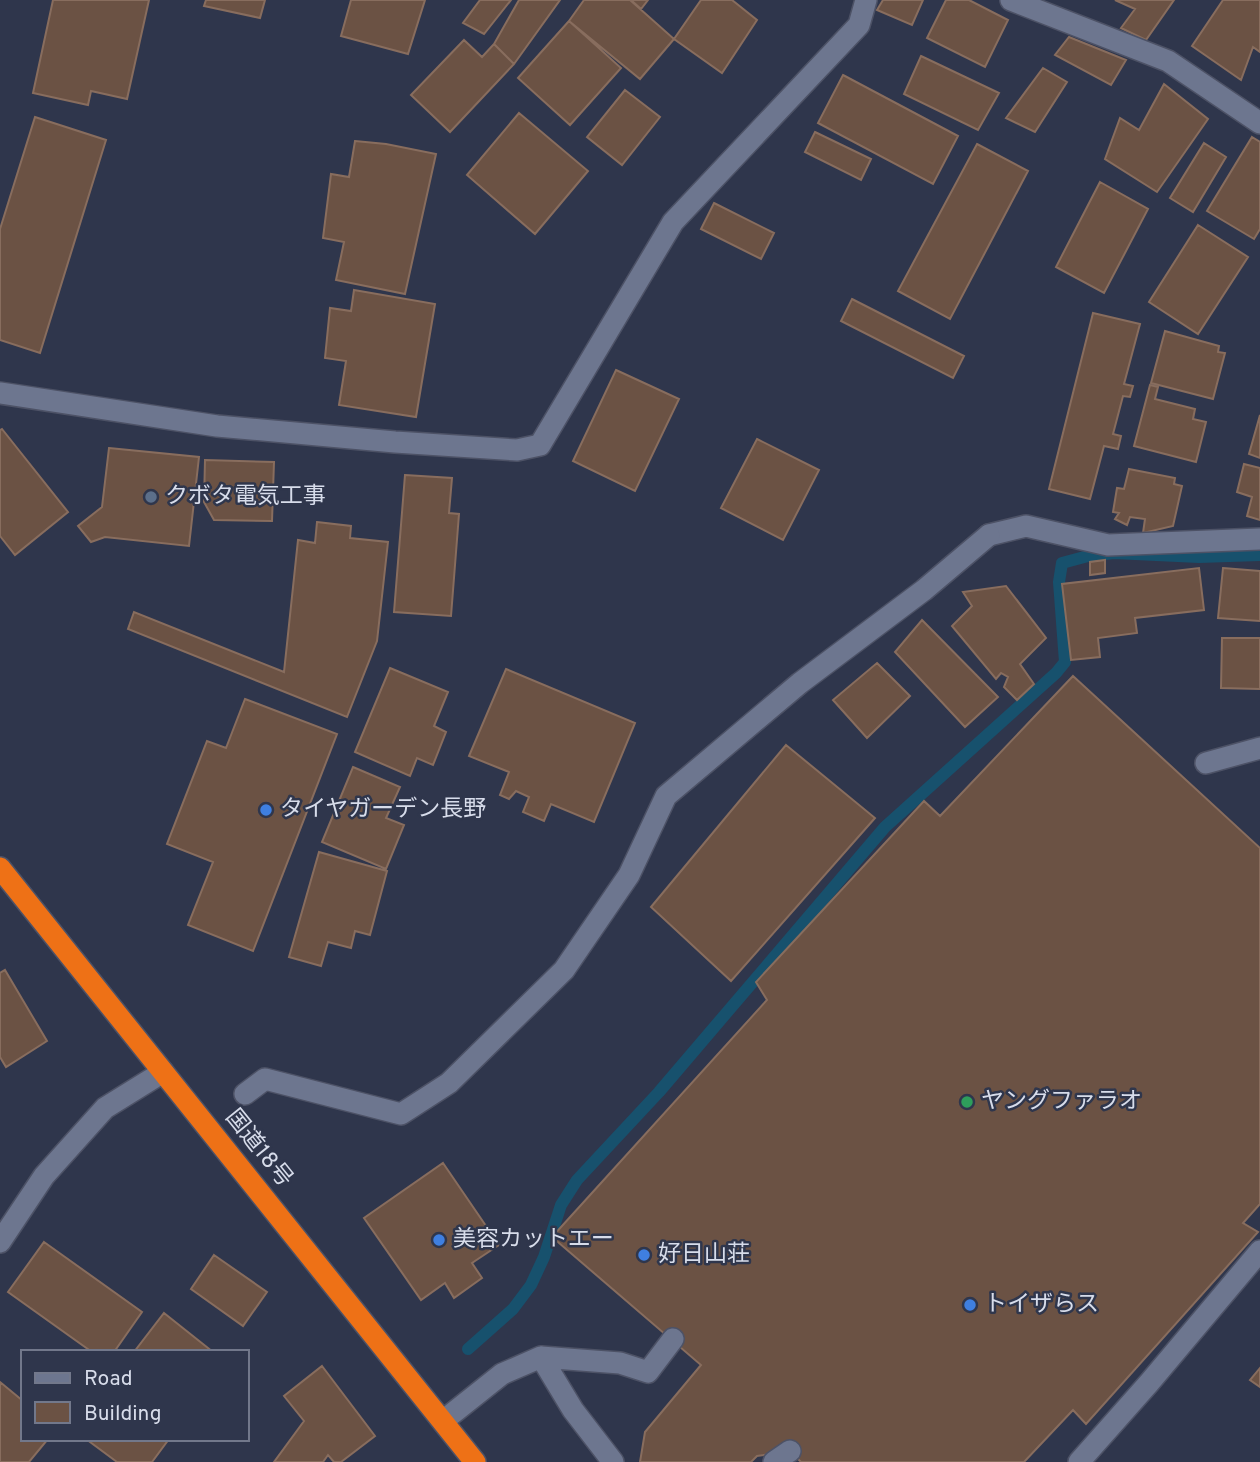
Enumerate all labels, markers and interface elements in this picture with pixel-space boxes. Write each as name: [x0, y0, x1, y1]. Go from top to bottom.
place label: クボタ電気工事: [165, 483, 326, 512]
marker: クボタ電気工事: [143, 489, 159, 505]
place label: タイヤガーデン長野: [280, 796, 486, 825]
marker: タイヤガーデン長野: [258, 802, 274, 818]
place label: ヤングファラオ: [981, 1088, 1142, 1117]
marker: ヤングファラオ: [959, 1094, 975, 1110]
street label: 国道18号: [218, 1104, 298, 1194]
place label: 美容カットエー: [453, 1226, 614, 1255]
marker: 美容カットエー: [431, 1232, 447, 1248]
place label: 好日山荘: [658, 1241, 750, 1270]
marker: 好日山荘: [636, 1247, 652, 1263]
place label: トイザらス: [984, 1291, 1099, 1320]
marker: トイザらス: [962, 1297, 978, 1313]
legend: [21, 1350, 248, 1441]
text: Road: [84, 1366, 133, 1393]
text: Building: [84, 1401, 162, 1428]

